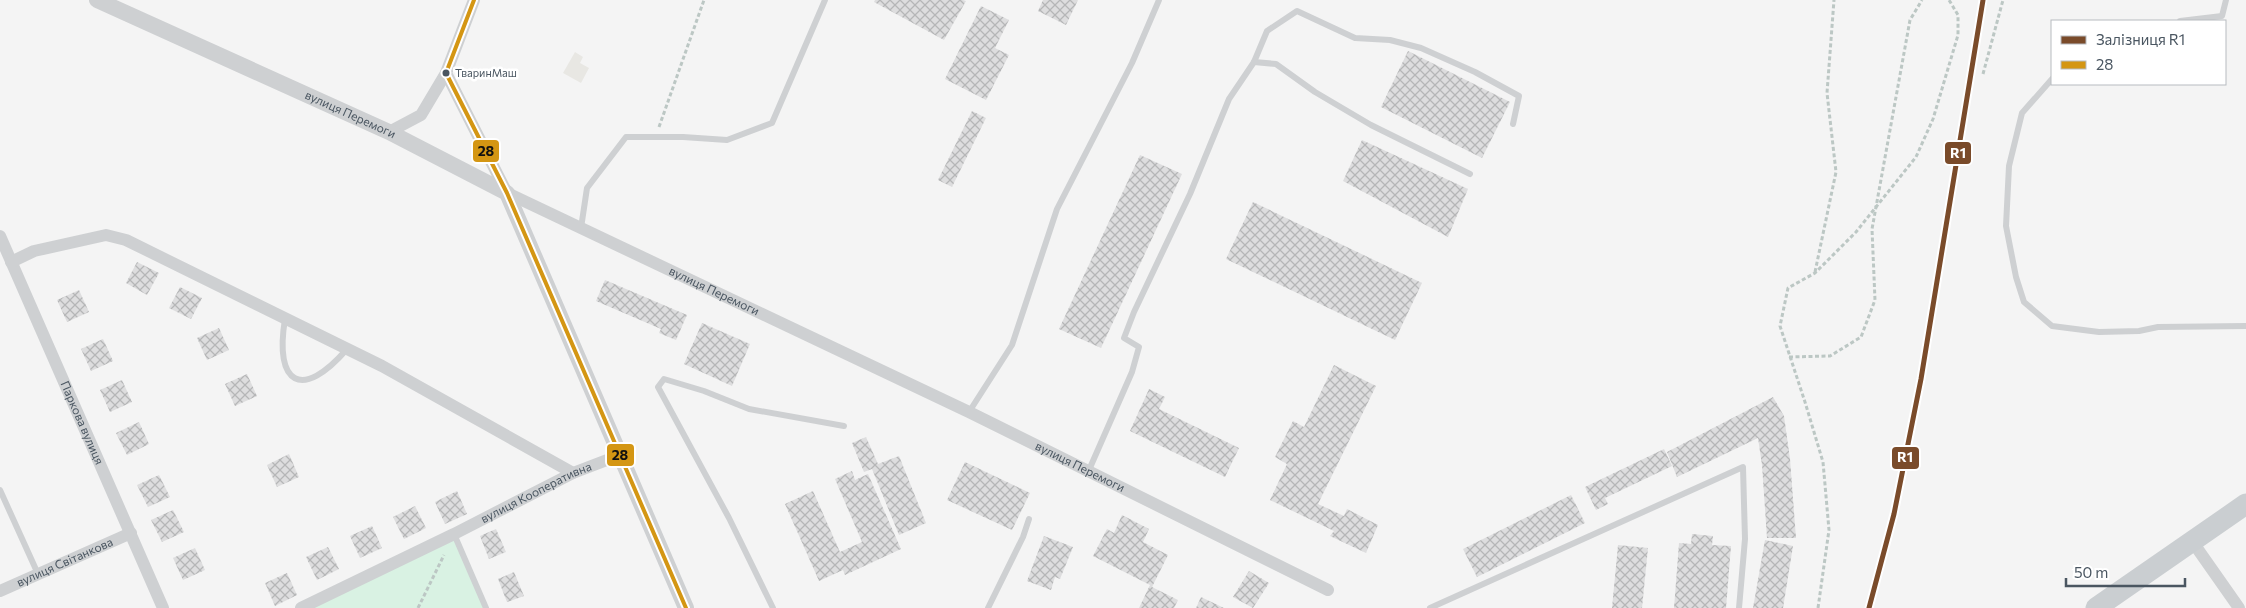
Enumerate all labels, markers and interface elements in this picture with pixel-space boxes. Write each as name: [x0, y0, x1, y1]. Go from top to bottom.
legend: [2051, 20, 2226, 85]
text: Залізниця R1: [2096, 30, 2185, 48]
text: 28: [2096, 55, 2113, 73]
place label: ТваринМаш: [455, 66, 517, 79]
marker: ТваринМаш: [441, 68, 451, 78]
street label: вулиця Перемоги: [303, 87, 399, 140]
line badge: 28: [472, 139, 500, 163]
line badge: R1: [1944, 141, 1972, 165]
text: 28: [478, 142, 495, 159]
text: R1: [1950, 144, 1966, 161]
street label: вулиця Перемоги: [667, 263, 762, 318]
street label: Паркова вулиця: [58, 379, 107, 466]
street label: вулиця Перемоги: [1033, 438, 1128, 494]
line badge: 28: [606, 443, 635, 467]
text: 28: [612, 446, 629, 463]
line badge: R1: [1891, 446, 1920, 470]
text: R1: [1897, 448, 1913, 465]
street label: вулиця Кооперативна: [478, 459, 593, 525]
street label: вулиця Світанкова: [14, 534, 115, 589]
scale bar: [2066, 556, 2185, 588]
text: 50 m: [2074, 563, 2108, 581]

